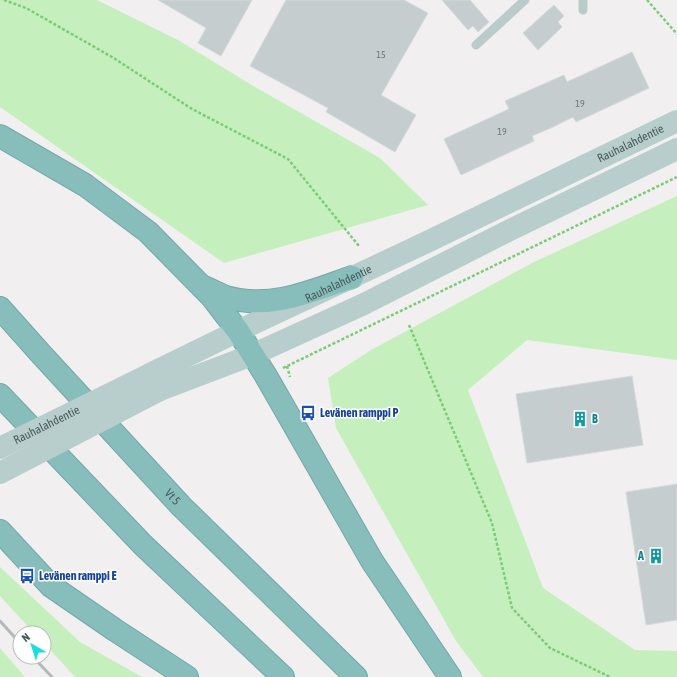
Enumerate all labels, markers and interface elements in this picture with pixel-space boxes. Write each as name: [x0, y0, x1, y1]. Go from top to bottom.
house number: 15: [376, 49, 386, 60]
house number: 19: [575, 98, 585, 109]
street label: Rauhalahdentie: [595, 121, 666, 165]
house number: 19: [497, 126, 507, 137]
street label: Rauhalahdentie: [303, 262, 374, 305]
street label: Rauhalahdentie: [11, 403, 82, 447]
bus stop icon: Levänen ramppi P: [299, 404, 317, 422]
place label: Levänen ramppi P: [320, 406, 398, 420]
building icon: B: [571, 410, 589, 428]
place label: B: [592, 412, 598, 426]
street label: Vt 5: [162, 486, 183, 508]
building icon: A: [647, 547, 665, 565]
place label: A: [637, 549, 644, 563]
bus stop icon: Levänen ramppi E: [18, 567, 36, 585]
place label: Levänen ramppi E: [39, 569, 117, 583]
north arrow: [12, 625, 52, 665]
text: N: [19, 631, 32, 644]

